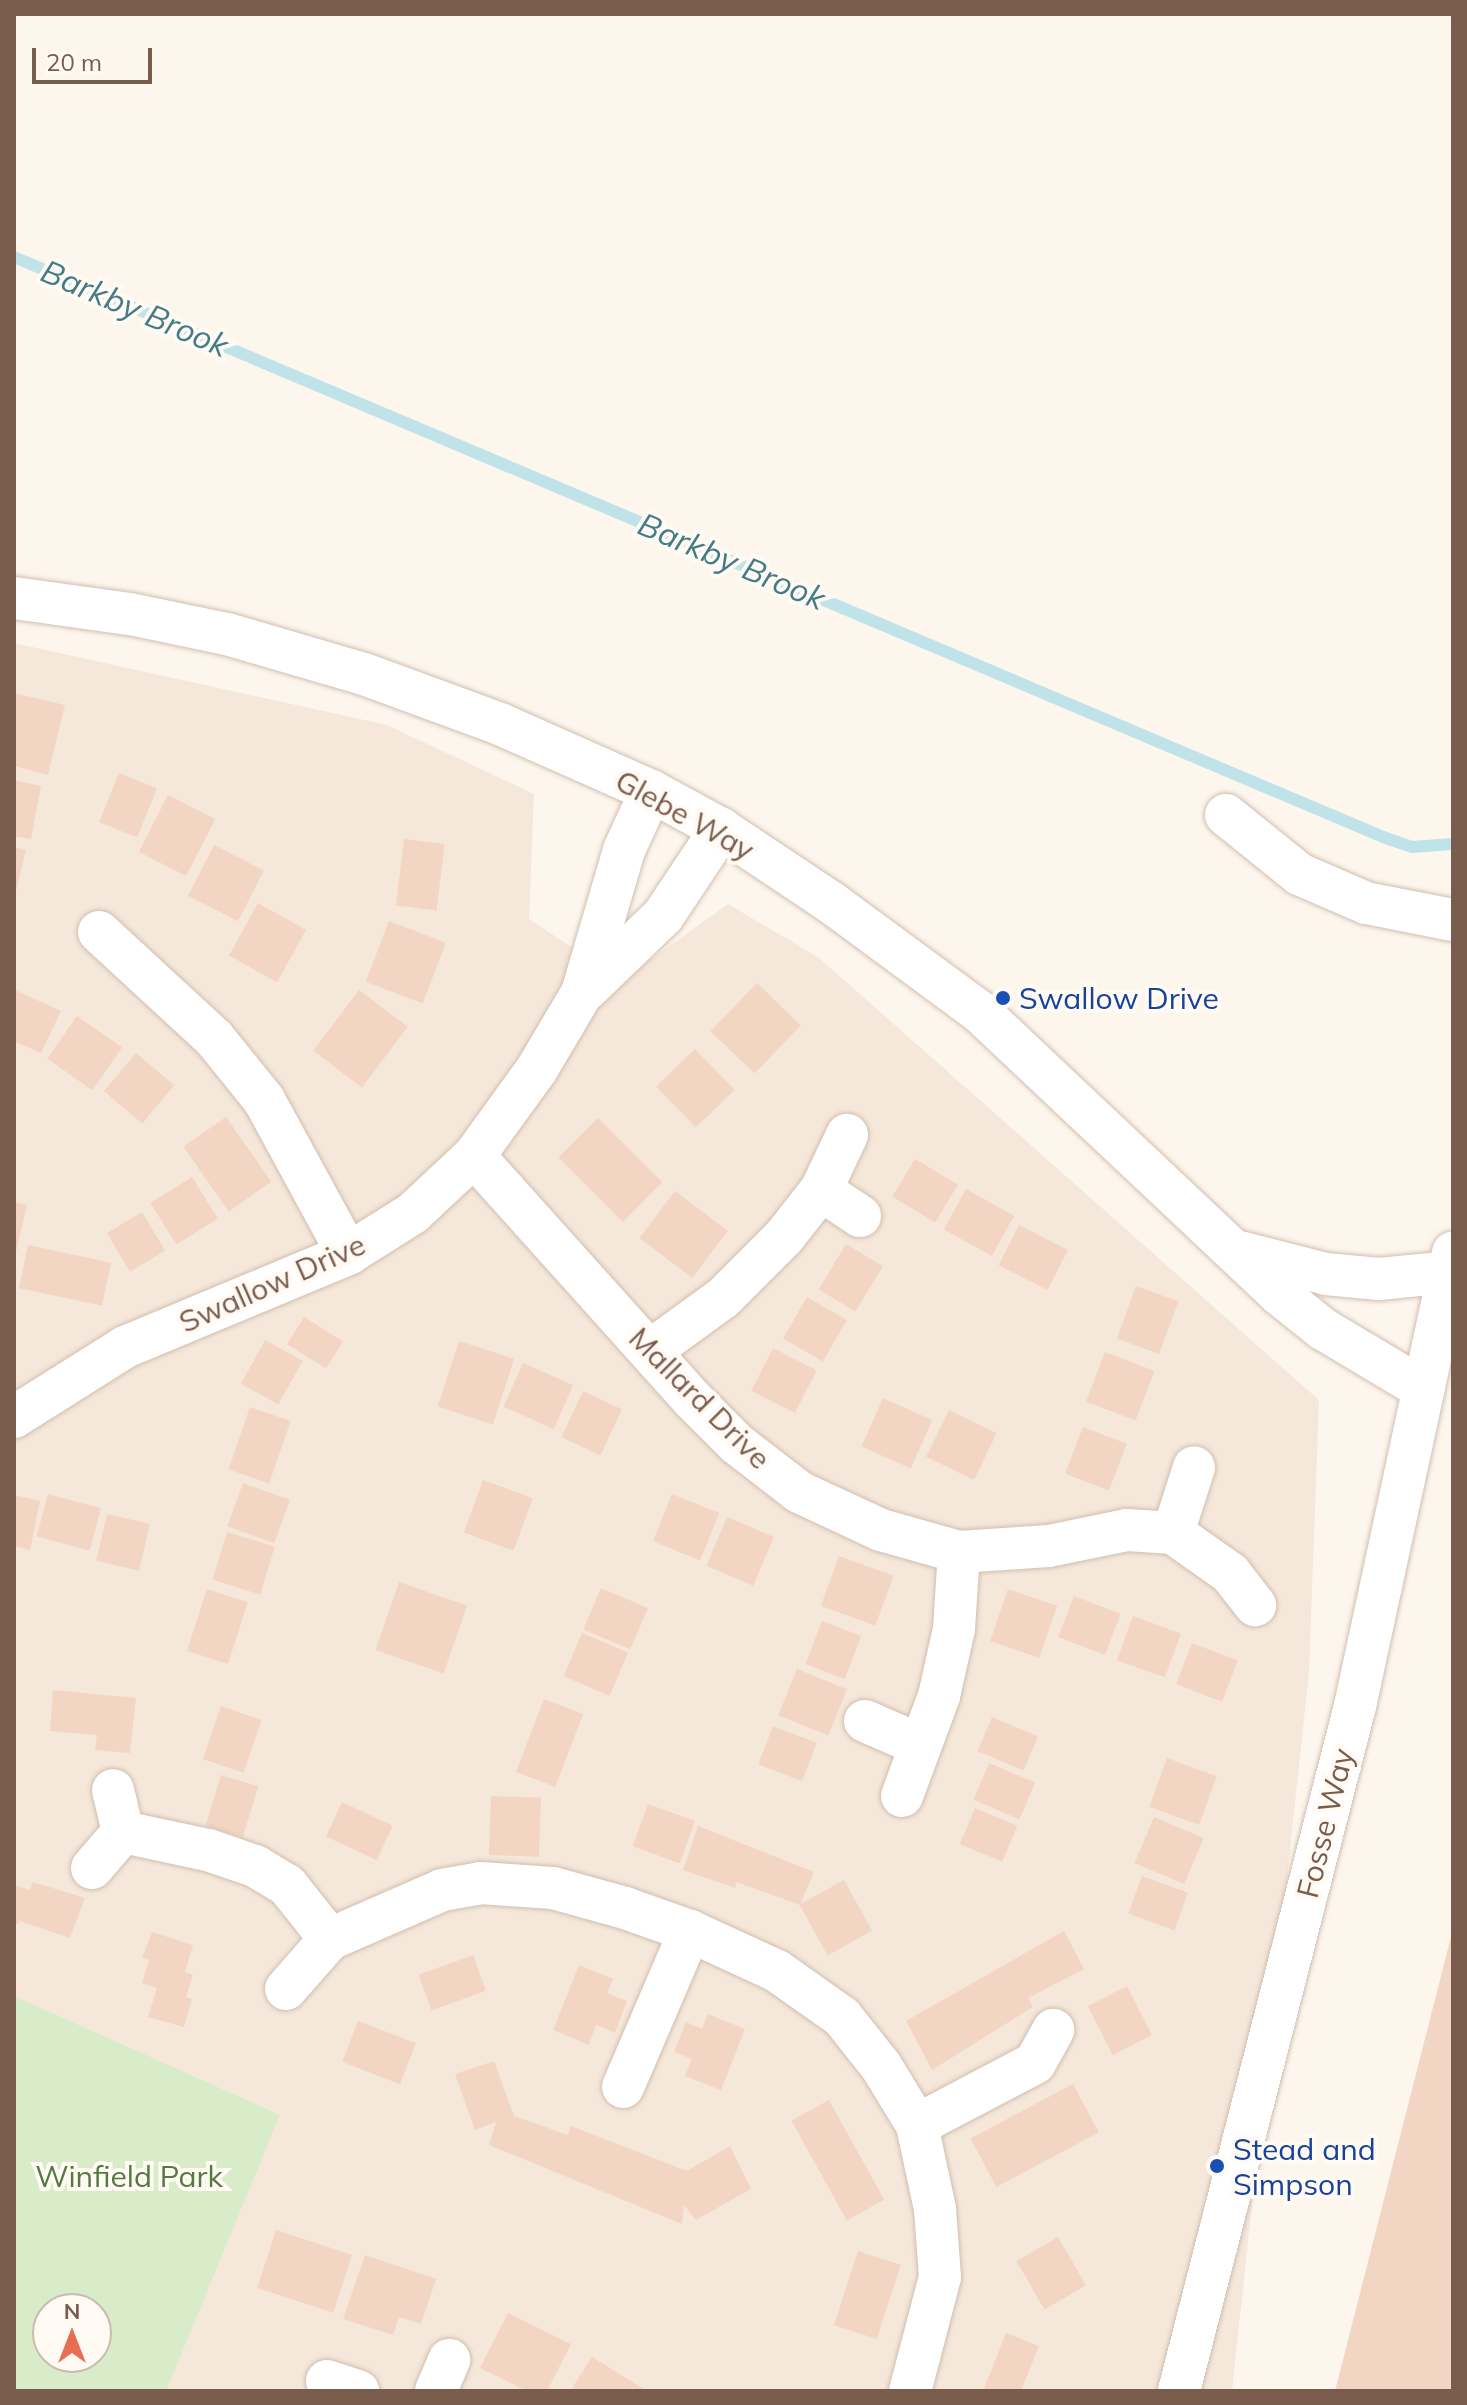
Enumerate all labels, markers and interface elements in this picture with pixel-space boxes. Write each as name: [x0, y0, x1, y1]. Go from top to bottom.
scale bar: [36, 32, 156, 82]
text: 20 m: [46, 47, 102, 77]
water label: Barkby Brook: [36, 251, 234, 365]
water label: Barkby Brook: [633, 504, 831, 618]
street label: Glebe Way: [609, 762, 761, 868]
place label: Swallow Drive: [1019, 980, 1219, 1016]
marker: Swallow Drive: [994, 989, 1012, 1007]
street label: Swallow Drive: [173, 1226, 371, 1340]
street label: Mallard Drive: [622, 1320, 778, 1476]
street label: Fosse Way: [1289, 1745, 1361, 1901]
place label: Stead and Simpson: [1233, 2131, 1376, 2202]
marker: Stead and Simpson: [1208, 2157, 1226, 2175]
park label: Winfield Park: [35, 2158, 223, 2194]
north arrow: [32, 2293, 112, 2373]
text: N: [64, 2297, 80, 2325]

